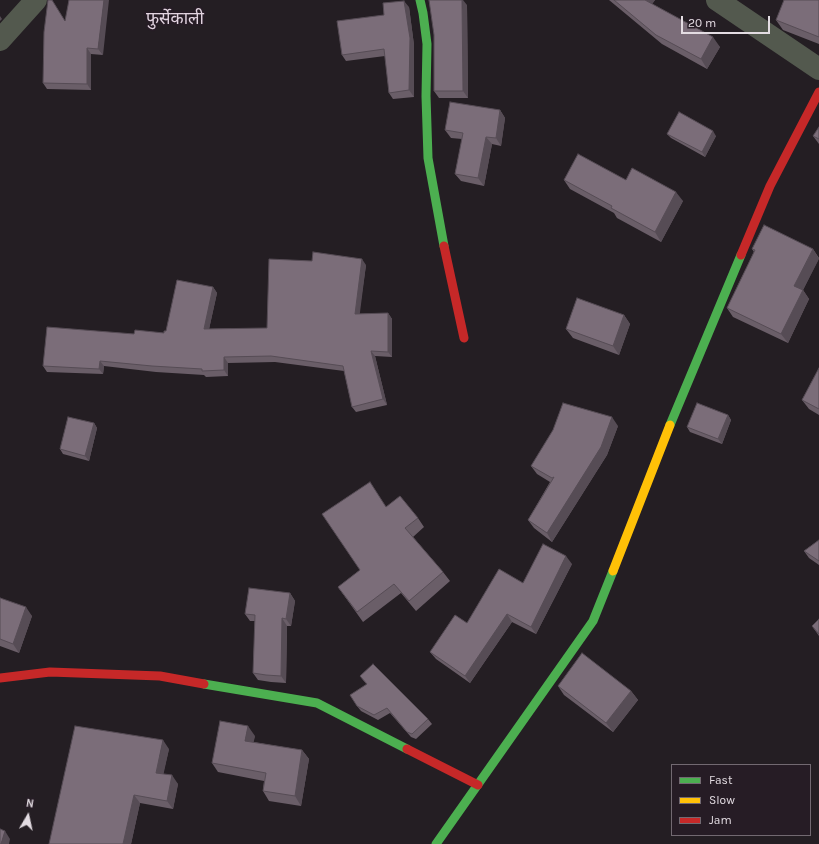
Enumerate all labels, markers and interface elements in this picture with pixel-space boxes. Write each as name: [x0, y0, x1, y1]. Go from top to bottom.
scale bar: [683, 8, 772, 34]
district label: फुर्सेकाली: [146, 9, 204, 29]
text: 20 m: [688, 16, 716, 30]
legend: [671, 764, 811, 836]
text: Fast: [709, 773, 732, 787]
text: Slow: [709, 793, 735, 807]
north arrow: [8, 796, 48, 836]
text: N: [25, 797, 35, 811]
text: Jam: [709, 813, 732, 827]

